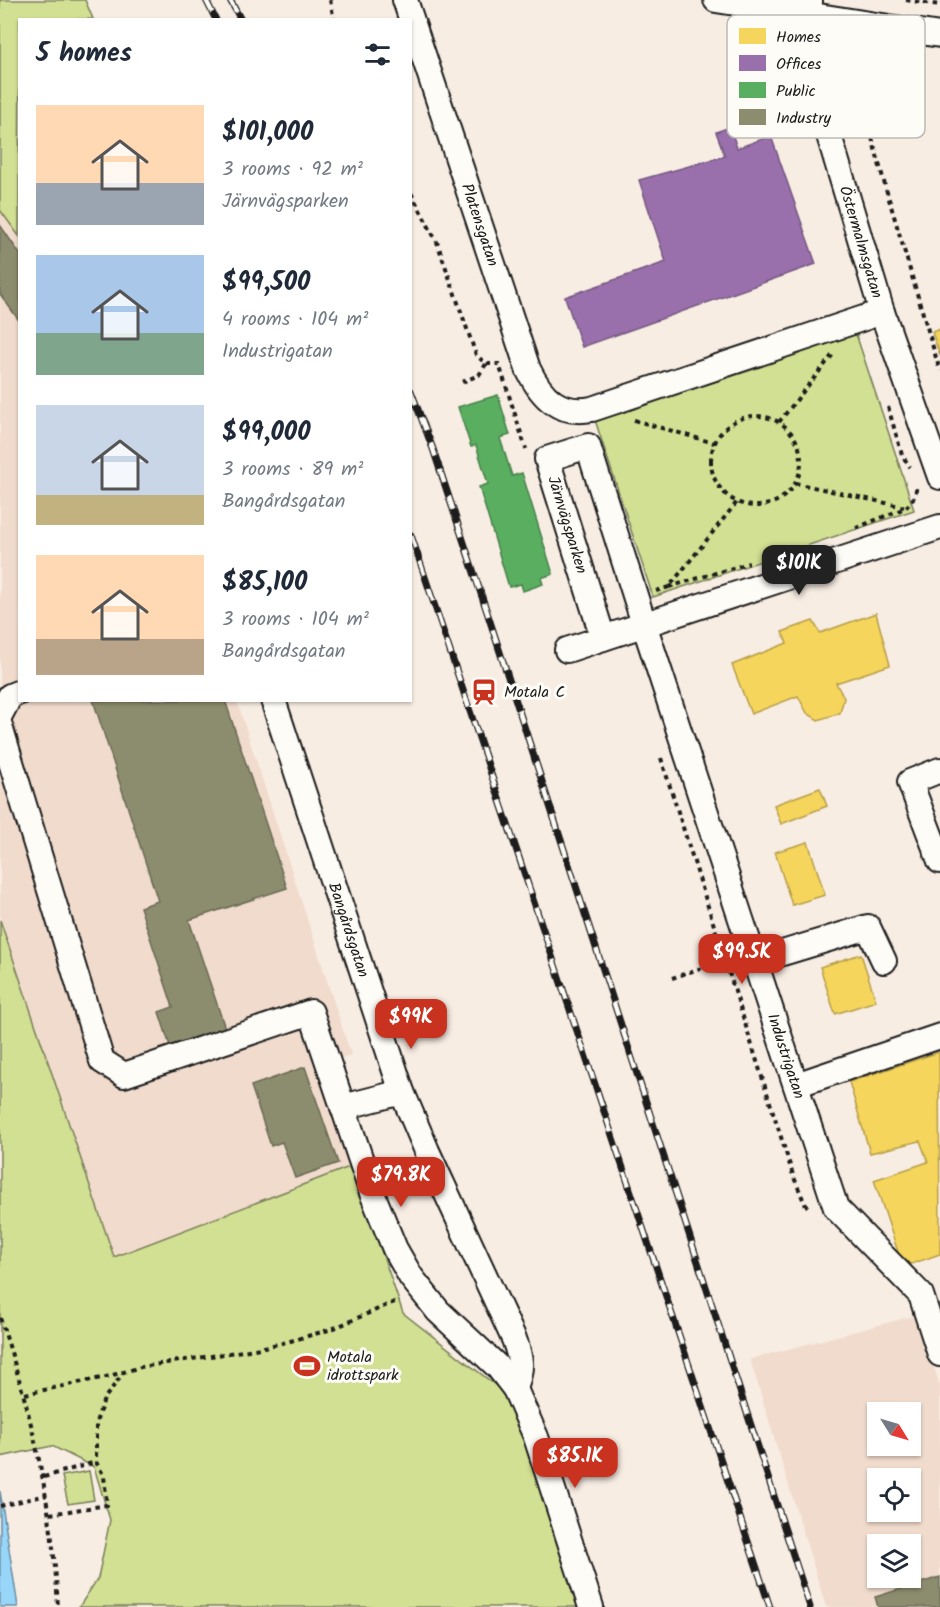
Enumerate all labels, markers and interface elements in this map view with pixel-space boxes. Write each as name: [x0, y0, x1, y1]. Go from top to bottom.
legend: [727, 15, 925, 138]
text: Homes: [776, 25, 821, 50]
text: 5 homes: [36, 33, 132, 75]
icon: filters: [361, 38, 394, 71]
text: Offices: [776, 52, 822, 77]
text: Public: [776, 79, 816, 104]
text: Industry: [776, 106, 831, 131]
text: $101,000: [222, 112, 313, 154]
icon: home: [84, 129, 156, 201]
text: 3 rooms · 92 m²: [222, 154, 363, 186]
street label: Platensgatan: [454, 180, 505, 270]
street label: Östermalmsgatan: [832, 183, 890, 301]
text: Järnvägsparken: [222, 186, 349, 218]
text: $99,500: [222, 262, 310, 304]
icon: home: [84, 279, 156, 351]
text: 4 rooms · 104 m²: [222, 304, 368, 336]
text: Industrigatan: [222, 336, 333, 368]
text: $99,000: [222, 412, 311, 454]
icon: home: [84, 429, 156, 501]
text: 3 rooms · 89 m²: [222, 454, 363, 486]
street label: Järnvägsparken: [540, 473, 594, 577]
text: Bangårdsgatan: [222, 486, 346, 518]
pin: $101K: [757, 545, 841, 596]
text: $101K: [776, 548, 822, 580]
text: $85,100: [222, 562, 307, 604]
icon: home: [84, 579, 156, 651]
text: 3 rooms · 104 m²: [222, 604, 369, 636]
text: Bangårdsgatan: [222, 636, 346, 668]
station icon: Motala C: [469, 677, 499, 707]
place label: Motala C: [504, 680, 565, 705]
street label: Bangårdsgatan: [321, 879, 376, 981]
pin: $99.5K: [693, 934, 791, 985]
text: $99.5K: [713, 937, 771, 969]
pin: $99K: [375, 999, 447, 1050]
text: $99K: [389, 1002, 433, 1034]
street label: Industrigatan: [760, 1010, 812, 1102]
pin: $79.8K: [352, 1157, 450, 1208]
text: $79.8K: [371, 1160, 431, 1192]
place label: Motala idrottspark: [327, 1345, 399, 1388]
sports icon: Motala idrottspark: [292, 1351, 322, 1381]
north arrow: [867, 1402, 921, 1456]
map controls: [867, 1402, 921, 1588]
pin: $85.1K: [526, 1438, 624, 1489]
text: $85.1K: [547, 1441, 603, 1473]
button: locate: [867, 1468, 921, 1522]
button: layers: [867, 1534, 921, 1588]

